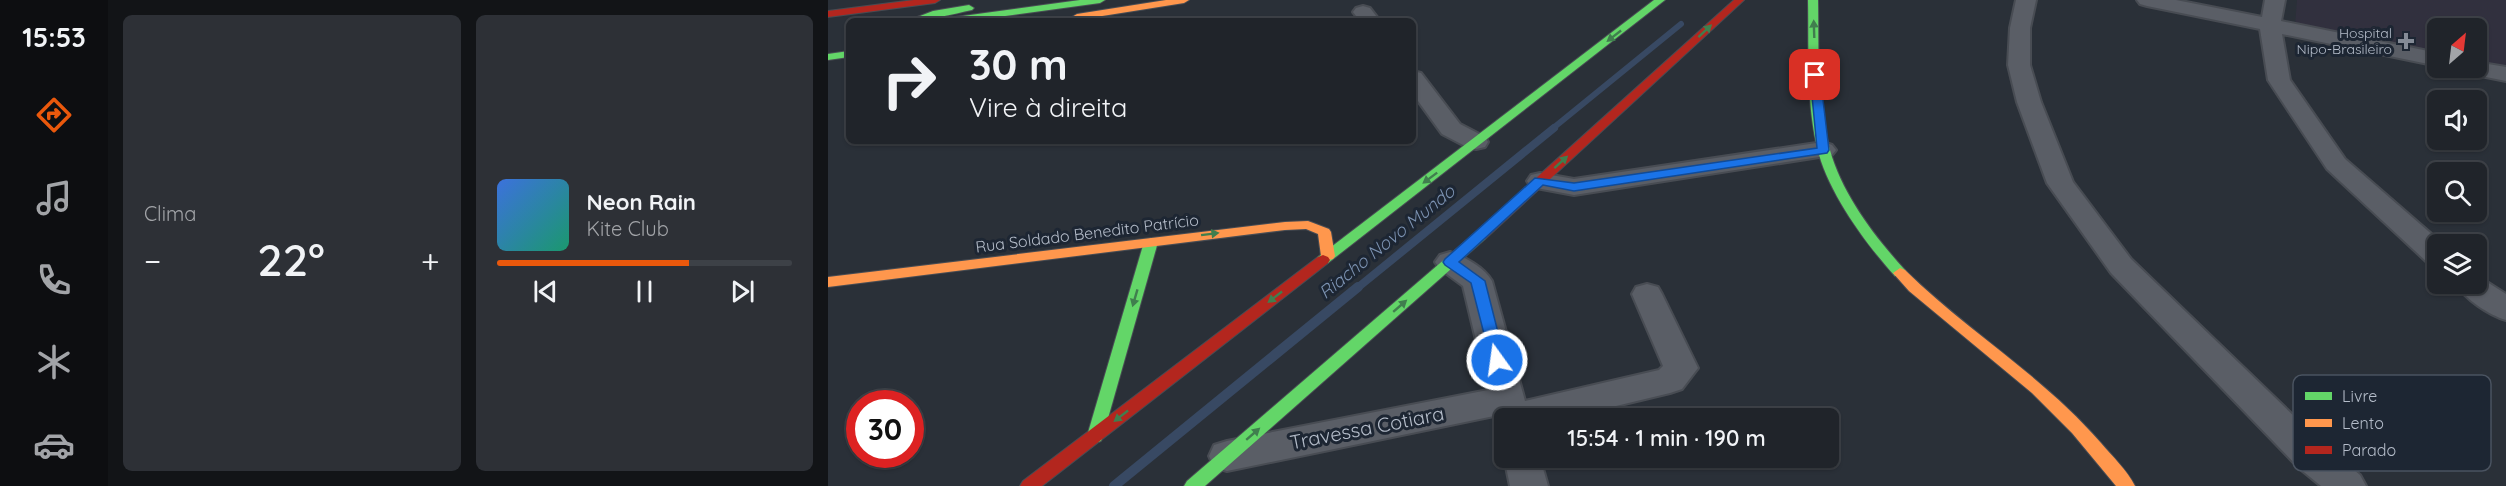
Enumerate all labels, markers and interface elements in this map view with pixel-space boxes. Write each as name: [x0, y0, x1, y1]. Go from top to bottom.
north arrow: [2427, 18, 2487, 78]
map controls: [2427, 18, 2487, 294]
text: 15:53: [22, 20, 86, 54]
one-way arrow: [1810, 20, 1819, 39]
one-way arrow: [1698, 24, 1713, 38]
place label: Hospital Nipo-Brasileiro: [2297, 24, 2392, 58]
one-way arrow: [1606, 29, 1621, 41]
marker: Hospital Nipo-Brasileiro: [2397, 32, 2415, 50]
text: 30 m: [969, 38, 1068, 91]
icon: right: [870, 42, 948, 120]
pin: [1789, 49, 1840, 100]
icon: arrive: [1798, 58, 1831, 91]
text: Vire à direita: [969, 90, 1127, 124]
button: sound: [2427, 90, 2487, 150]
icon: directions: [33, 94, 75, 136]
one-way arrow: [1553, 156, 1568, 169]
button: search: [2427, 162, 2487, 222]
one-way arrow: [1422, 172, 1438, 184]
icon: music: [33, 177, 75, 219]
water label: Riacho Novo Mundo: [1314, 179, 1460, 304]
text: Neon Rain: [587, 188, 696, 216]
text: Clima: [144, 201, 196, 226]
street label: Rua Soldado Benedito Patrício: [974, 209, 1200, 257]
text: Kite Club: [587, 216, 669, 241]
one-way arrow: [1200, 230, 1219, 239]
text: 22°: [257, 231, 325, 287]
button: layers: [2427, 234, 2487, 294]
text: −: [144, 240, 161, 281]
text: +: [421, 240, 439, 281]
icon: phone: [33, 259, 75, 301]
icon: previous: [529, 275, 562, 308]
icon: pause: [628, 275, 661, 308]
icon: next: [726, 275, 759, 308]
one-way arrow: [1130, 289, 1140, 307]
one-way arrow: [1267, 290, 1283, 303]
one-way arrow: [1392, 300, 1407, 313]
position arrow: [1465, 328, 1529, 392]
icon: climate: [33, 341, 75, 383]
legend: [2293, 375, 2491, 471]
text: Livre: [2342, 386, 2377, 406]
speed limit sign: 30: [846, 390, 924, 468]
street label: Travessa Cotiara: [1288, 400, 1446, 455]
one-way arrow: [1113, 409, 1128, 421]
text: Lento: [2342, 413, 2384, 433]
icon: car: [33, 424, 75, 466]
text: 15:54 · 1 min · 190 m: [1567, 424, 1766, 452]
one-way arrow: [1245, 428, 1260, 441]
text: Parado: [2342, 440, 2396, 460]

